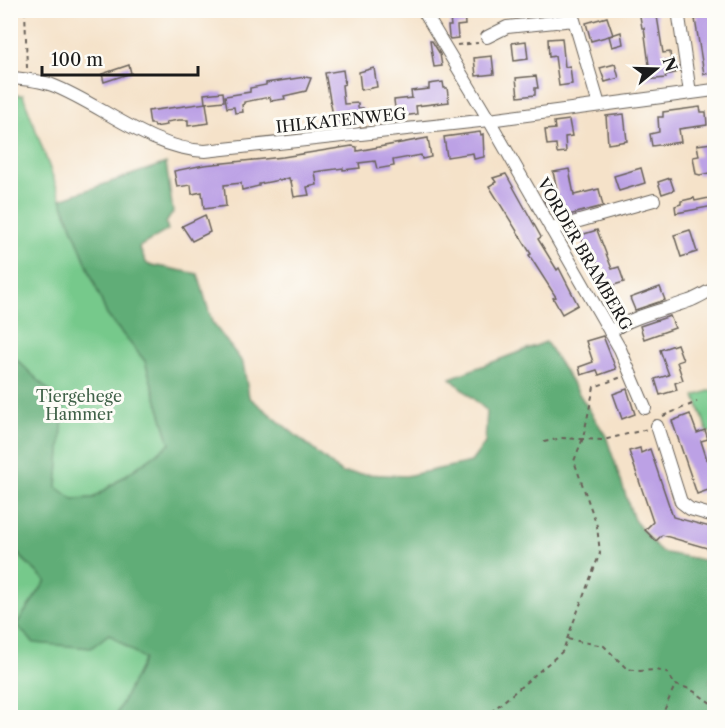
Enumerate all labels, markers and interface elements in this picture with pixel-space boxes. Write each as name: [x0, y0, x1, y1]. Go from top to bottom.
scale bar: [42, 39, 198, 77]
north arrow: [626, 39, 686, 99]
text: 100 m: [51, 49, 103, 71]
text: N: [658, 54, 682, 74]
street label: IHLKATENWEG: [275, 103, 407, 137]
street label: VORDER BRAMBERG: [533, 173, 637, 334]
park label: Tiergehege Hammer: [36, 386, 122, 424]

